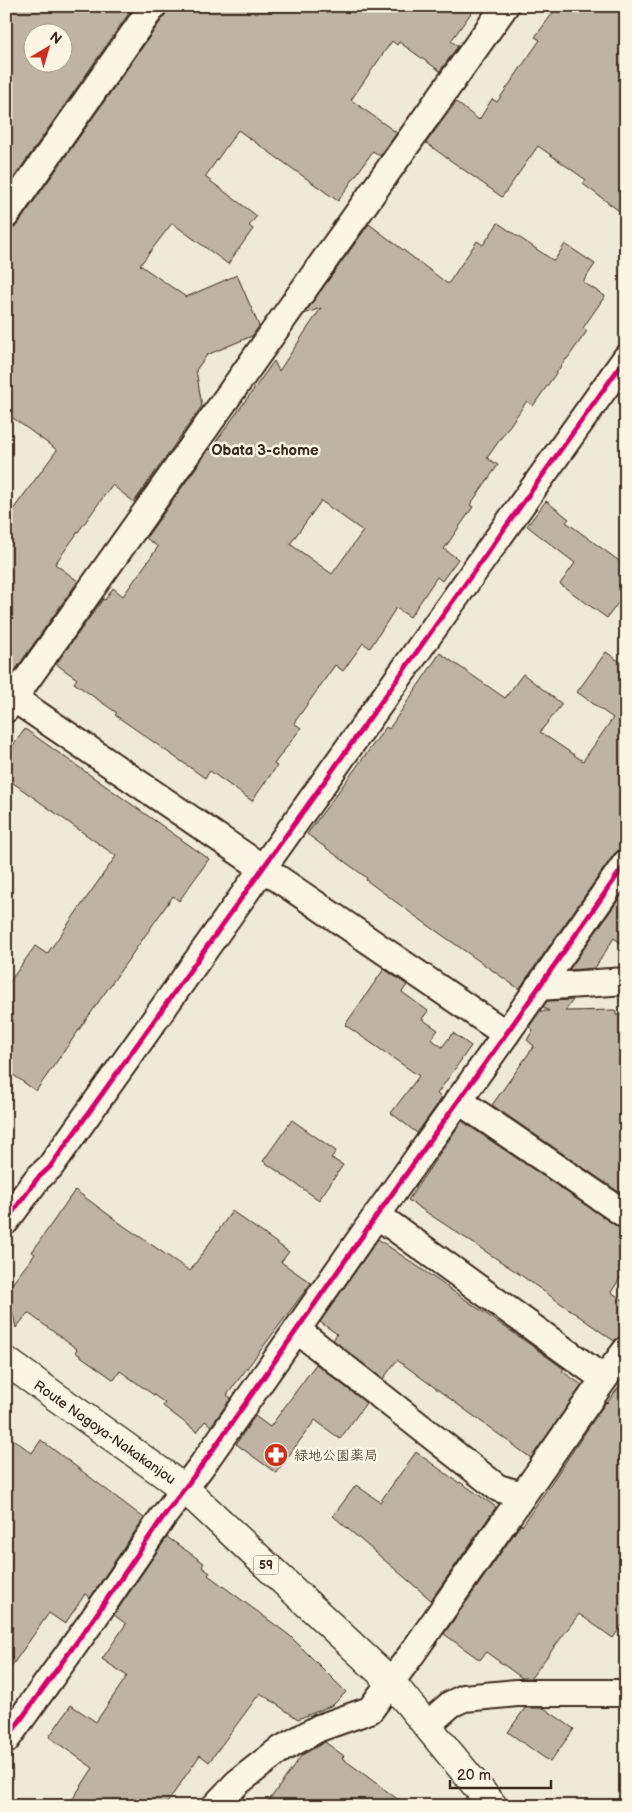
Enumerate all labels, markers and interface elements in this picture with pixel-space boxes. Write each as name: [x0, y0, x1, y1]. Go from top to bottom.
north arrow: [22, 22, 72, 72]
text: N: [46, 28, 65, 48]
district label: Obata 3-chome: [211, 441, 319, 460]
street label: Route Nagoya-Nakakanjou: [31, 1377, 179, 1488]
pharmacy icon: 緑地公園薬局: [263, 1442, 289, 1468]
place label: 緑地公園薬局: [294, 1447, 378, 1464]
road number: 59: [254, 1556, 278, 1574]
scale bar: [450, 1757, 551, 1789]
text: 20 m: [457, 1766, 491, 1785]

